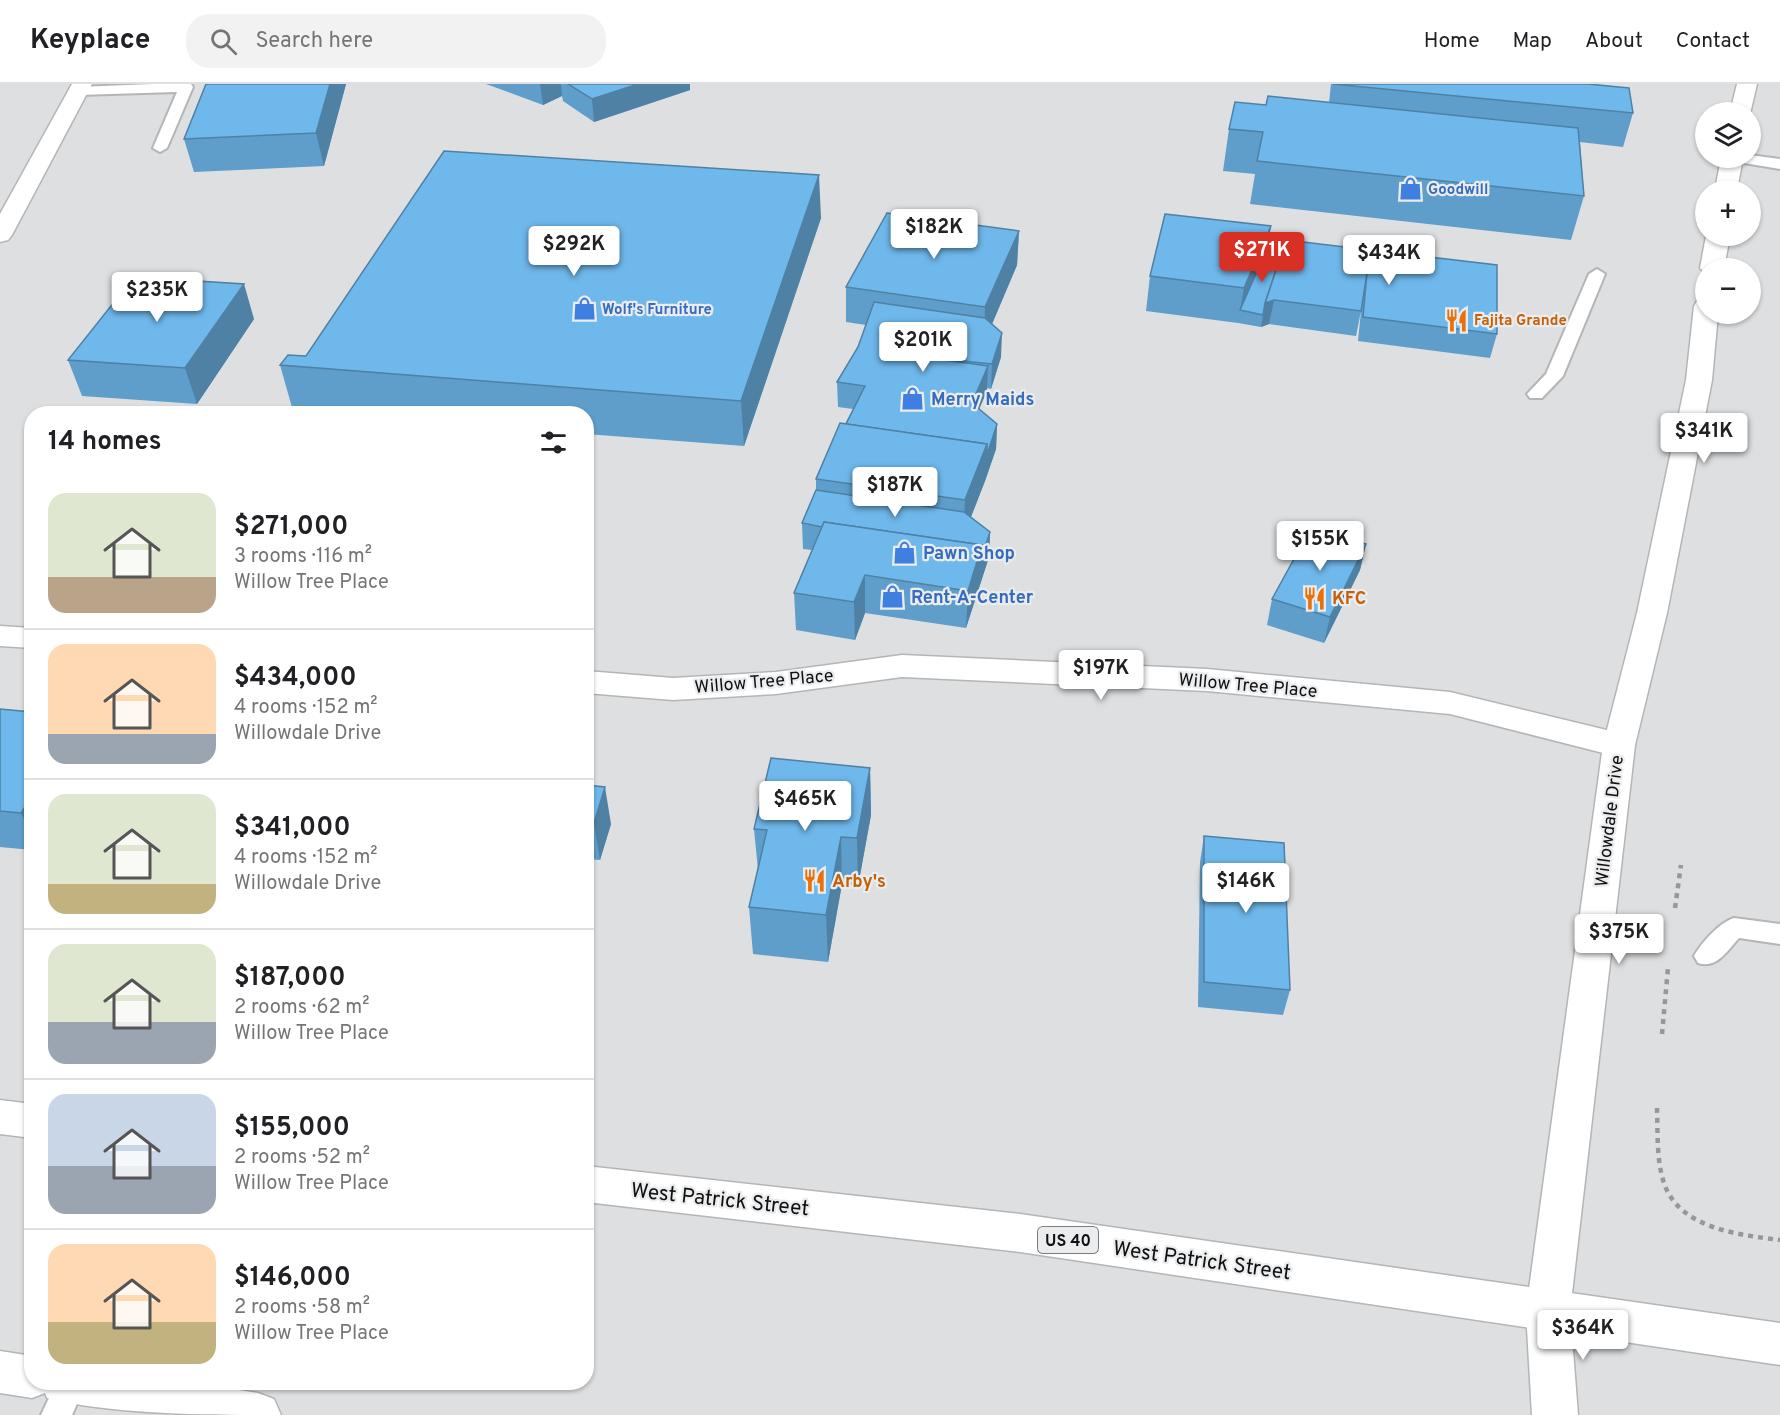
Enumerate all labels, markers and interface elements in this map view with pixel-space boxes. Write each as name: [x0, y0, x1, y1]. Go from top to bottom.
search box: [186, 14, 606, 68]
text: Keyplace: [30, 23, 150, 59]
icon: search: [207, 25, 240, 58]
text: Search here: [255, 28, 373, 55]
text: Home: [1424, 28, 1480, 55]
text: Map: [1513, 28, 1552, 55]
text: About: [1585, 28, 1643, 55]
text: Contact: [1676, 28, 1750, 55]
map controls: [1695, 102, 1761, 324]
button: layers: [1695, 102, 1761, 168]
shop icon: Goodwill: [1397, 176, 1423, 202]
button: +: [1695, 180, 1761, 246]
place label: Goodwill: [1428, 181, 1488, 200]
pin: $182K: [892, 209, 976, 260]
text: $182K: [905, 215, 963, 241]
pin: $292K: [532, 226, 616, 277]
text: $292K: [543, 232, 605, 258]
pin: $271K: [1220, 232, 1304, 283]
pin: $434K: [1347, 235, 1431, 286]
text: $271K: [1233, 238, 1291, 264]
text: $434K: [1357, 241, 1421, 267]
button: −: [1695, 258, 1761, 324]
pin: $235K: [115, 272, 199, 323]
text: $235K: [126, 278, 188, 304]
shop icon: Wolf's Furniture: [571, 296, 597, 322]
place label: Wolf's Furniture: [602, 301, 712, 320]
restaurant icon: Fajita Grande: [1443, 307, 1469, 333]
place label: Fajita Grande: [1474, 312, 1567, 331]
pin: $201K: [881, 322, 965, 373]
text: $201K: [893, 328, 953, 354]
shop icon: Merry Maids: [900, 386, 926, 412]
place label: Merry Maids: [931, 389, 1034, 412]
pin: $341K: [1662, 413, 1746, 464]
text: $341K: [1674, 419, 1734, 445]
text: 14 homes: [48, 426, 162, 459]
icon: filters: [537, 426, 570, 459]
pin: $187K: [853, 467, 937, 518]
text: $187K: [866, 473, 924, 499]
text: $271,000: [234, 511, 348, 544]
icon: home: [96, 517, 168, 589]
pin: $155K: [1278, 521, 1362, 572]
text: $155K: [1291, 527, 1349, 553]
shop icon: Pawn Shop: [892, 540, 918, 566]
place label: Pawn Shop: [923, 543, 1015, 566]
text: 3 rooms · 116 m²: [234, 544, 372, 570]
text: Willow Tree Place: [234, 570, 389, 596]
shop icon: Rent-A-Center: [880, 584, 906, 610]
restaurant icon: KFC: [1301, 585, 1327, 611]
place label: Rent-A-Center: [911, 587, 1034, 610]
place label: KFC: [1332, 588, 1366, 611]
pin: $197K: [1059, 650, 1143, 701]
text: $197K: [1073, 656, 1129, 682]
text: $434,000: [234, 662, 357, 695]
street label: Willow Tree Place: [694, 665, 835, 700]
icon: home: [96, 668, 168, 740]
street label: Willow Tree Place: [1177, 669, 1318, 704]
text: 4 rooms · 152 m²: [234, 695, 378, 721]
text: Willowdale Drive: [234, 721, 381, 747]
street label: Willowdale Drive: [1591, 754, 1630, 888]
pin: $465K: [763, 781, 847, 832]
text: $465K: [773, 787, 837, 813]
text: $341,000: [234, 812, 351, 845]
icon: home: [96, 818, 168, 890]
text: 4 rooms · 152 m²: [234, 845, 378, 871]
pin: $146K: [1204, 863, 1288, 914]
restaurant icon: Arby's: [801, 868, 827, 894]
text: $146K: [1216, 869, 1276, 895]
text: Willowdale Drive: [234, 871, 381, 897]
place label: Arby's: [832, 871, 886, 894]
pin: $375K: [1577, 914, 1661, 965]
text: $375K: [1589, 920, 1649, 946]
text: $187,000: [234, 962, 346, 995]
icon: home: [96, 968, 168, 1040]
text: 2 rooms · 62 m²: [234, 995, 370, 1021]
text: Willow Tree Place: [234, 1021, 389, 1047]
text: $155,000: [234, 1112, 350, 1145]
icon: home: [96, 1118, 168, 1190]
text: 2 rooms · 52 m²: [234, 1145, 370, 1171]
text: Willow Tree Place: [234, 1171, 389, 1197]
street label: West Patrick Street: [629, 1178, 810, 1223]
road number: US 40: [1038, 1227, 1098, 1253]
street label: West Patrick Street: [1111, 1236, 1292, 1287]
text: $146,000: [234, 1262, 351, 1295]
icon: home: [96, 1268, 168, 1340]
text: 2 rooms · 58 m²: [234, 1295, 370, 1321]
pin: $364K: [1541, 1310, 1625, 1361]
text: $364K: [1551, 1316, 1615, 1342]
text: Willow Tree Place: [234, 1321, 389, 1347]

